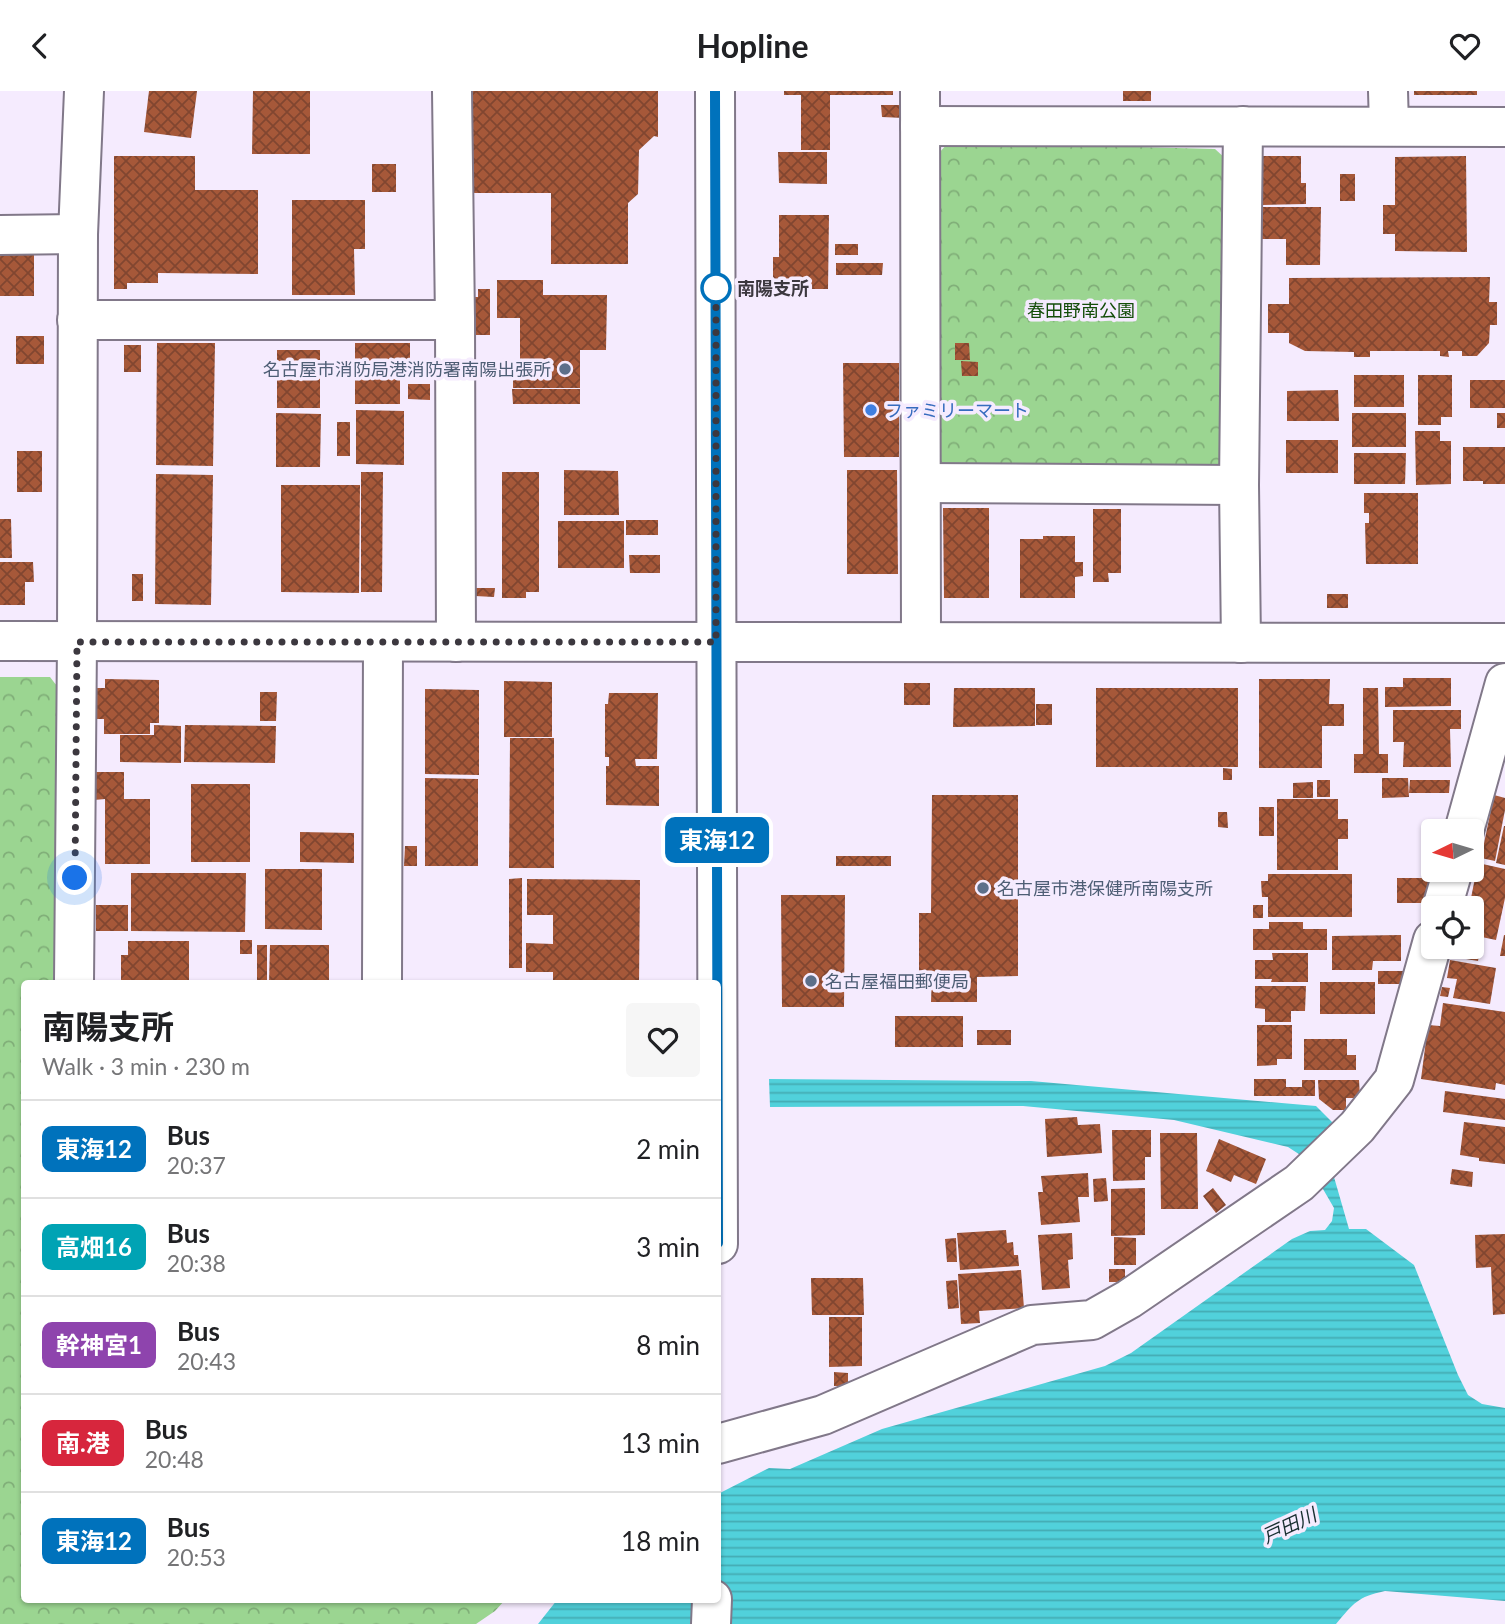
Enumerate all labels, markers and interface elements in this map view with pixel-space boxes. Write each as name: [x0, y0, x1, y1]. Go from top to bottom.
text: Hopline: [697, 26, 808, 65]
icon: back: [21, 27, 59, 65]
icon: heart: [1446, 27, 1484, 65]
marker: 南陽支所: [701, 273, 731, 303]
place label: 南陽支所: [737, 277, 809, 299]
park label: 春田野南公園: [1027, 299, 1135, 321]
place label: 名古屋市消防局港消防署南陽出張所: [263, 358, 551, 380]
marker: 名古屋市消防局港消防署南陽出張所: [557, 361, 573, 377]
place label: ファミリーマート: [885, 399, 1029, 421]
marker: ファミリーマート: [863, 402, 879, 418]
line badge: 東海12: [668, 817, 766, 863]
north arrow: [1421, 819, 1484, 882]
map controls: [1421, 819, 1484, 959]
text: 東海12: [679, 825, 755, 854]
your location: [57, 860, 92, 895]
place label: 名古屋市港保健所南陽支所: [997, 877, 1213, 899]
marker: 名古屋市港保健所南陽支所: [975, 880, 991, 896]
button: locate: [1421, 896, 1484, 959]
place label: 名古屋福田郵便局: [825, 970, 969, 992]
marker: 名古屋福田郵便局: [803, 973, 819, 989]
button: heart: [626, 1003, 700, 1077]
text: 南陽支所: [42, 1006, 174, 1046]
text: Walk · 3 min · 230 m: [42, 1052, 250, 1080]
text: Bus: [167, 1119, 210, 1151]
text: 2 min: [636, 1133, 700, 1165]
text: 東海12: [56, 1134, 132, 1163]
text: 20:37: [167, 1151, 226, 1179]
text: Bus: [167, 1217, 210, 1249]
text: 3 min: [636, 1231, 700, 1263]
text: 高畑16: [56, 1232, 132, 1261]
text: 20:38: [167, 1249, 226, 1277]
text: Bus: [177, 1315, 220, 1347]
text: 8 min: [636, 1329, 700, 1361]
text: 幹神宮1: [56, 1330, 142, 1359]
text: 20:43: [177, 1347, 236, 1375]
text: Bus: [145, 1413, 188, 1445]
text: 13 min: [621, 1427, 700, 1459]
text: 南.港: [56, 1428, 110, 1457]
text: 20:48: [145, 1445, 204, 1473]
water label: 戸田川: [1258, 1502, 1321, 1547]
text: Bus: [167, 1511, 210, 1543]
text: 18 min: [621, 1525, 700, 1557]
text: 東海12: [56, 1526, 132, 1555]
text: 20:53: [167, 1543, 226, 1571]

